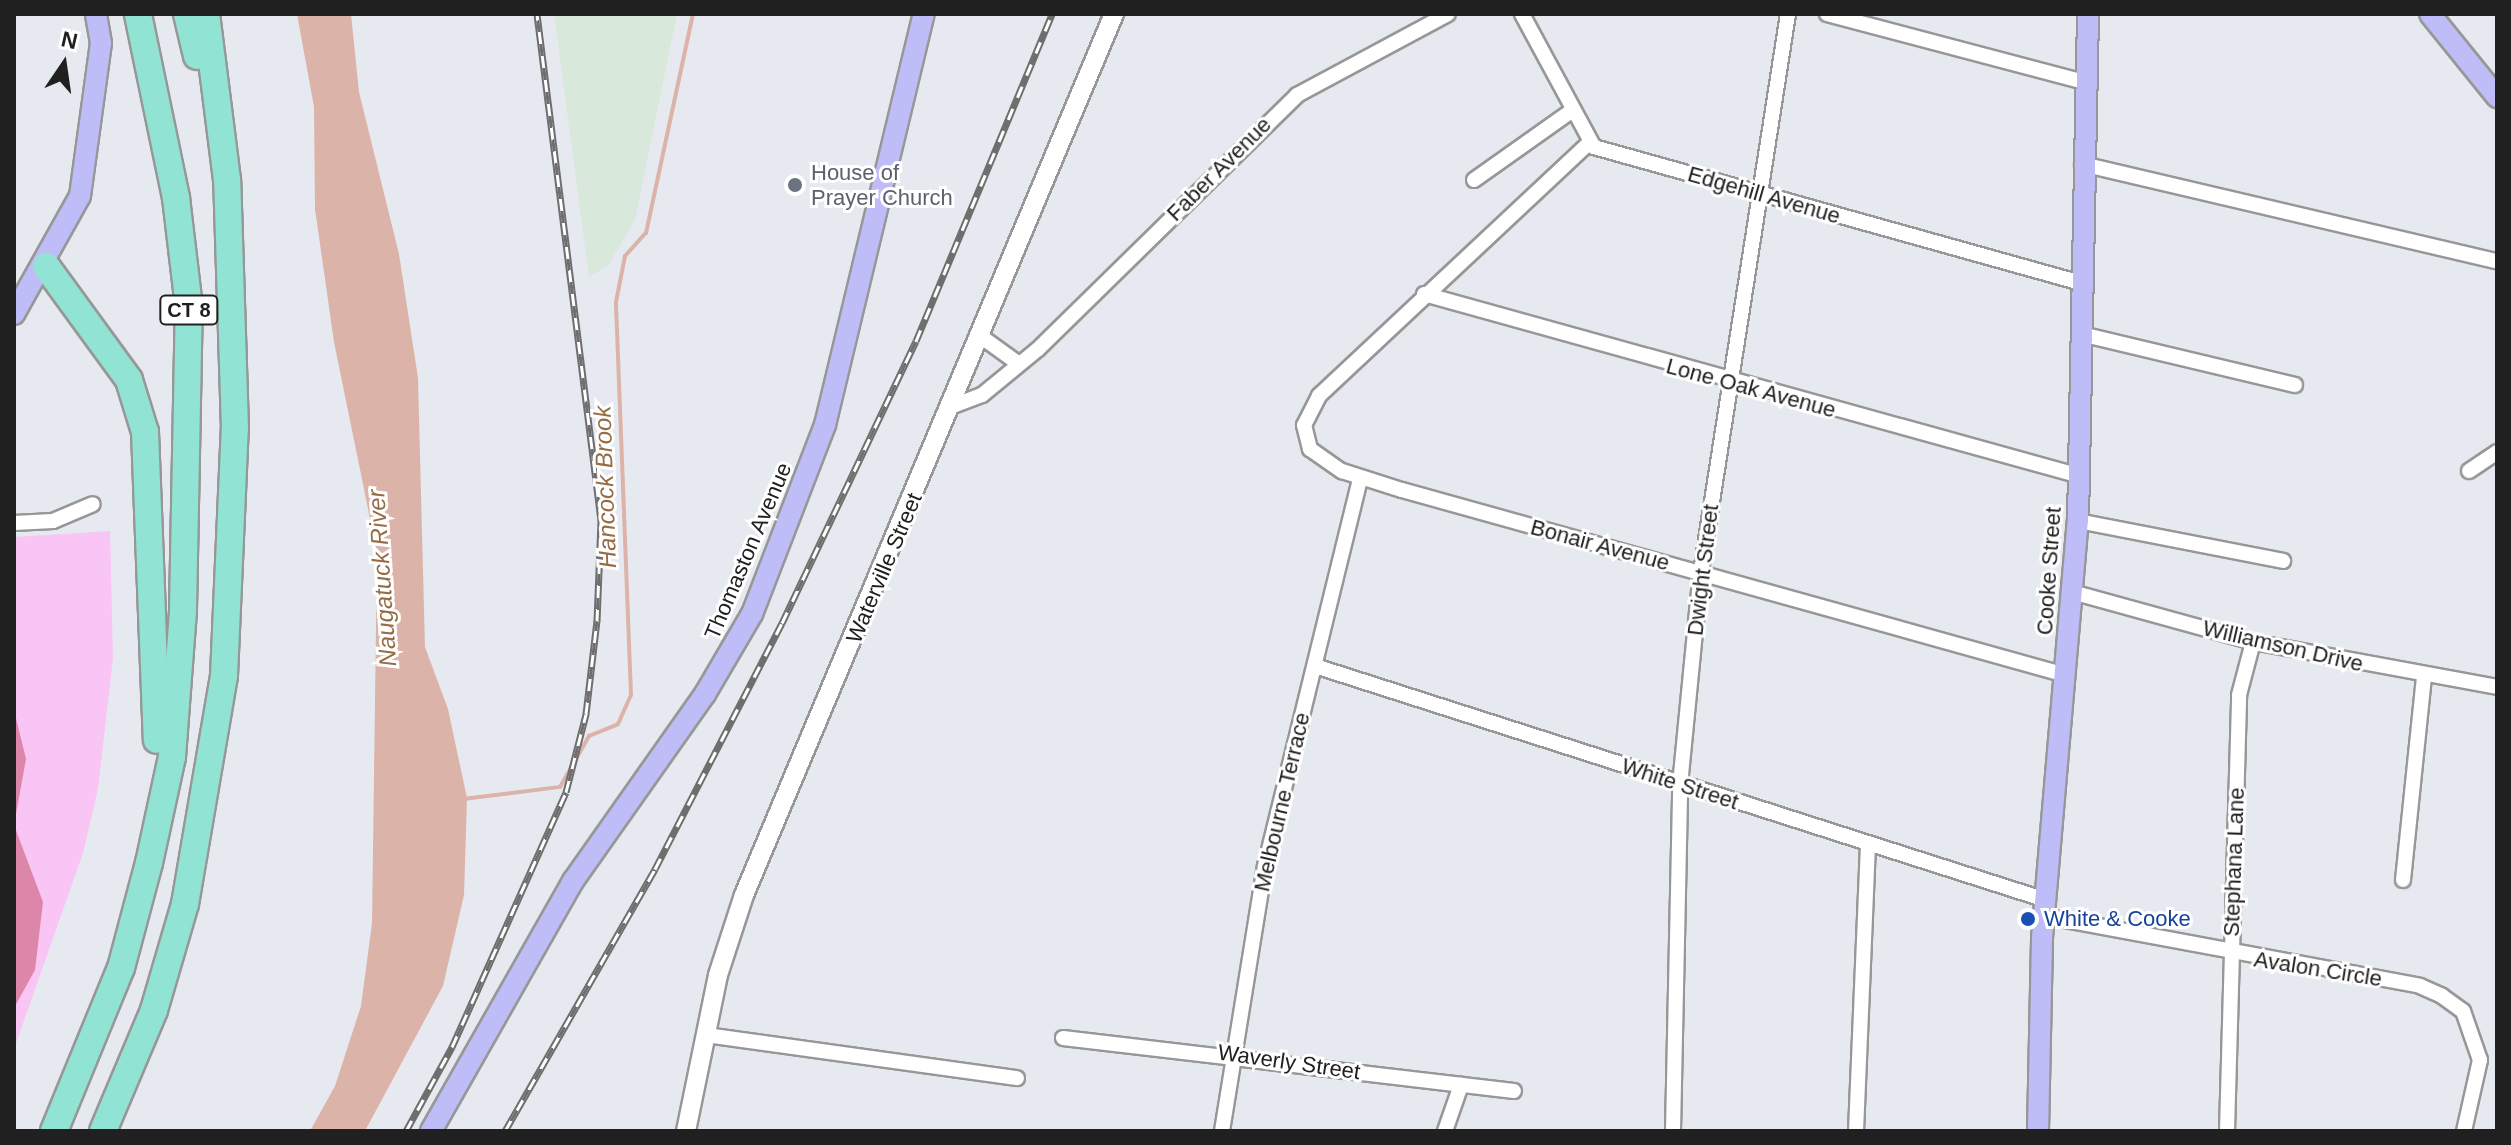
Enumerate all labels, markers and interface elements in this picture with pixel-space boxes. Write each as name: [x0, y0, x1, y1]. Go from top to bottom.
north arrow: [24, 24, 104, 104]
text: N: [59, 26, 80, 54]
street label: Faber Avenue: [1161, 111, 1277, 227]
place label: House of Prayer Church: [811, 159, 953, 210]
street label: Edgehill Avenue: [1684, 160, 1844, 230]
marker: House of Prayer Church: [786, 176, 804, 194]
road number: CT 8: [159, 294, 219, 326]
street label: Lone Oak Avenue: [1663, 353, 1839, 423]
water label: Hancock Brook: [588, 405, 622, 569]
street label: Thomaston Avenue: [699, 458, 797, 644]
water label: Naugatuck River: [361, 489, 403, 667]
street label: Waterville Street: [840, 489, 928, 647]
street label: Dwight Street: [1682, 503, 1724, 637]
street label: Cooke Street: [2031, 506, 2067, 636]
street label: Bonair Avenue: [1527, 514, 1673, 576]
street label: Williamson Drive: [2200, 615, 2366, 677]
street label: Melbourne Terrace: [1249, 710, 1315, 894]
street label: White Street: [1618, 753, 1742, 815]
street label: Stephana Lane: [2218, 787, 2250, 937]
place label: White & Cooke: [2044, 906, 2191, 932]
marker: White & Cooke: [2019, 910, 2037, 928]
street label: Avalon Circle: [2252, 946, 2384, 992]
street label: Waverly Street: [1216, 1039, 1362, 1085]

